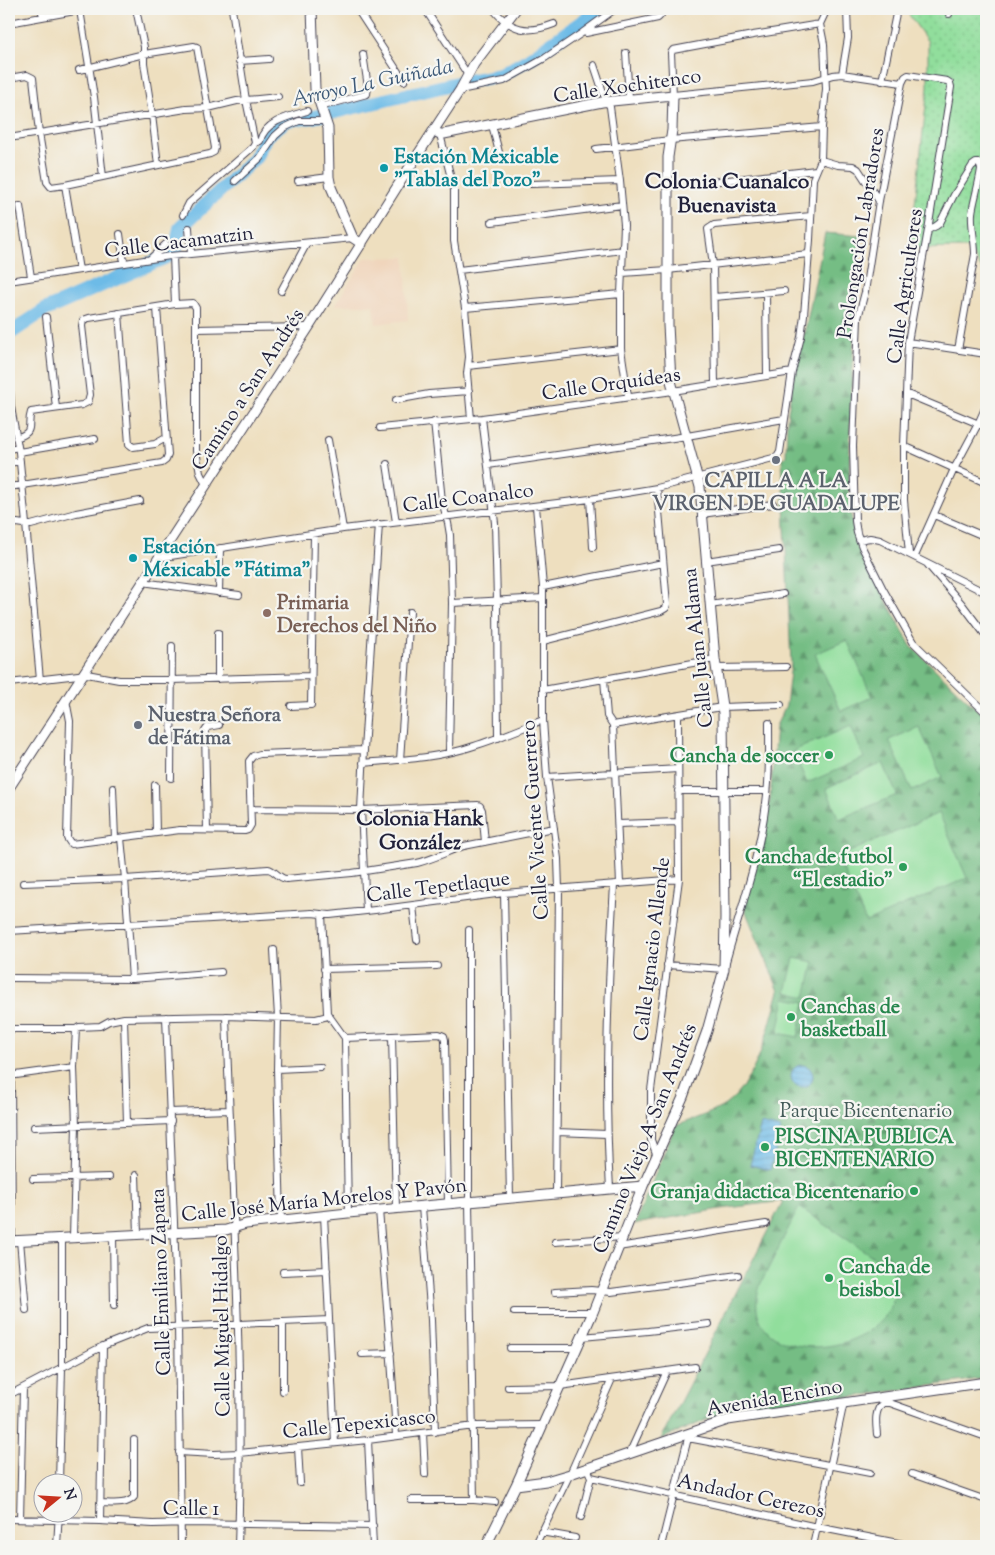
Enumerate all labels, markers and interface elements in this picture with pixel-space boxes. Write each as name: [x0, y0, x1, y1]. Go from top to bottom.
water label: Arroyo La Guiñada: [289, 52, 456, 116]
street label: Calle Xochitenco: [552, 63, 703, 112]
street label: Prolongación Labradores: [832, 126, 893, 341]
place label: Estación Méxicable "Tablas del Pozo": [394, 144, 559, 196]
marker: Estación Méxicable "Tablas del Pozo": [378, 162, 390, 174]
district label: Colonia Cuanalco Buenavista: [645, 168, 810, 222]
street label: Calle Agricultores: [881, 207, 932, 366]
street label: Calle Cacamatzin: [103, 220, 256, 267]
street label: Camino a San Andrés: [186, 303, 313, 477]
street label: Calle Orquídeas: [540, 361, 683, 410]
marker: CAPILLA A LA VIRGEN DE GUADALUPE: [770, 454, 782, 466]
place label: CAPILLA A LA VIRGEN DE GUADALUPE: [652, 468, 901, 520]
street label: Calle Coanalco: [401, 477, 535, 522]
place label: Estación Méxicable "Fátima": [143, 534, 311, 586]
marker: Estación Méxicable "Fátima": [127, 552, 139, 564]
street label: Calle Juan Aldama: [677, 567, 722, 729]
place label: Primaria Derechos del Niño: [277, 590, 437, 642]
marker: Primaria Derechos del Niño: [261, 607, 273, 619]
place label: Nuestra Señora de Fátima: [148, 702, 282, 754]
marker: Nuestra Señora de Fátima: [132, 719, 144, 731]
street label: Calle Vicente Guerrero: [515, 719, 558, 921]
place label: Cancha de soccer: [670, 743, 819, 772]
marker: Cancha de soccer: [823, 749, 835, 761]
district label: Colonia Hank González: [356, 805, 484, 859]
place label: Cancha de futbol “El estadio”: [745, 844, 893, 896]
street label: Calle Ignacio Allende: [628, 856, 679, 1043]
marker: Cancha de futbol “El estadio”: [897, 861, 909, 873]
street label: Calle Tepetlaque: [365, 865, 512, 912]
place label: Canchas de basketball: [800, 994, 900, 1046]
marker: Canchas de basketball: [785, 1011, 797, 1023]
street label: Camino Viejo A San Andrés: [587, 1019, 706, 1258]
park label: Parque Bicentenario: [780, 1098, 952, 1127]
place label: PISCINA PUBLICA BICENTENARIO: [775, 1124, 955, 1176]
marker: PISCINA PUBLICA BICENTENARIO: [759, 1141, 771, 1153]
street label: Calle José María Morelos Y Pavón: [180, 1172, 469, 1231]
place label: Granja didactica Bicentenario: [650, 1179, 904, 1208]
marker: Granja didactica Bicentenario: [908, 1185, 920, 1197]
street label: Calle Emiliano Zapata: [145, 1188, 180, 1376]
street label: Calle Miguel Hidalgo: [207, 1235, 240, 1417]
place label: Cancha de beisbol: [838, 1254, 930, 1306]
marker: Cancha de beisbol: [823, 1272, 835, 1284]
street label: Avenida Encino: [704, 1373, 845, 1426]
street label: Calle Tepexicasco: [281, 1403, 437, 1448]
street label: Andador Cerezos: [674, 1468, 827, 1527]
north arrow: [32, 1472, 82, 1522]
text: N: [57, 1486, 80, 1503]
street label: Calle 1: [163, 1496, 219, 1525]

